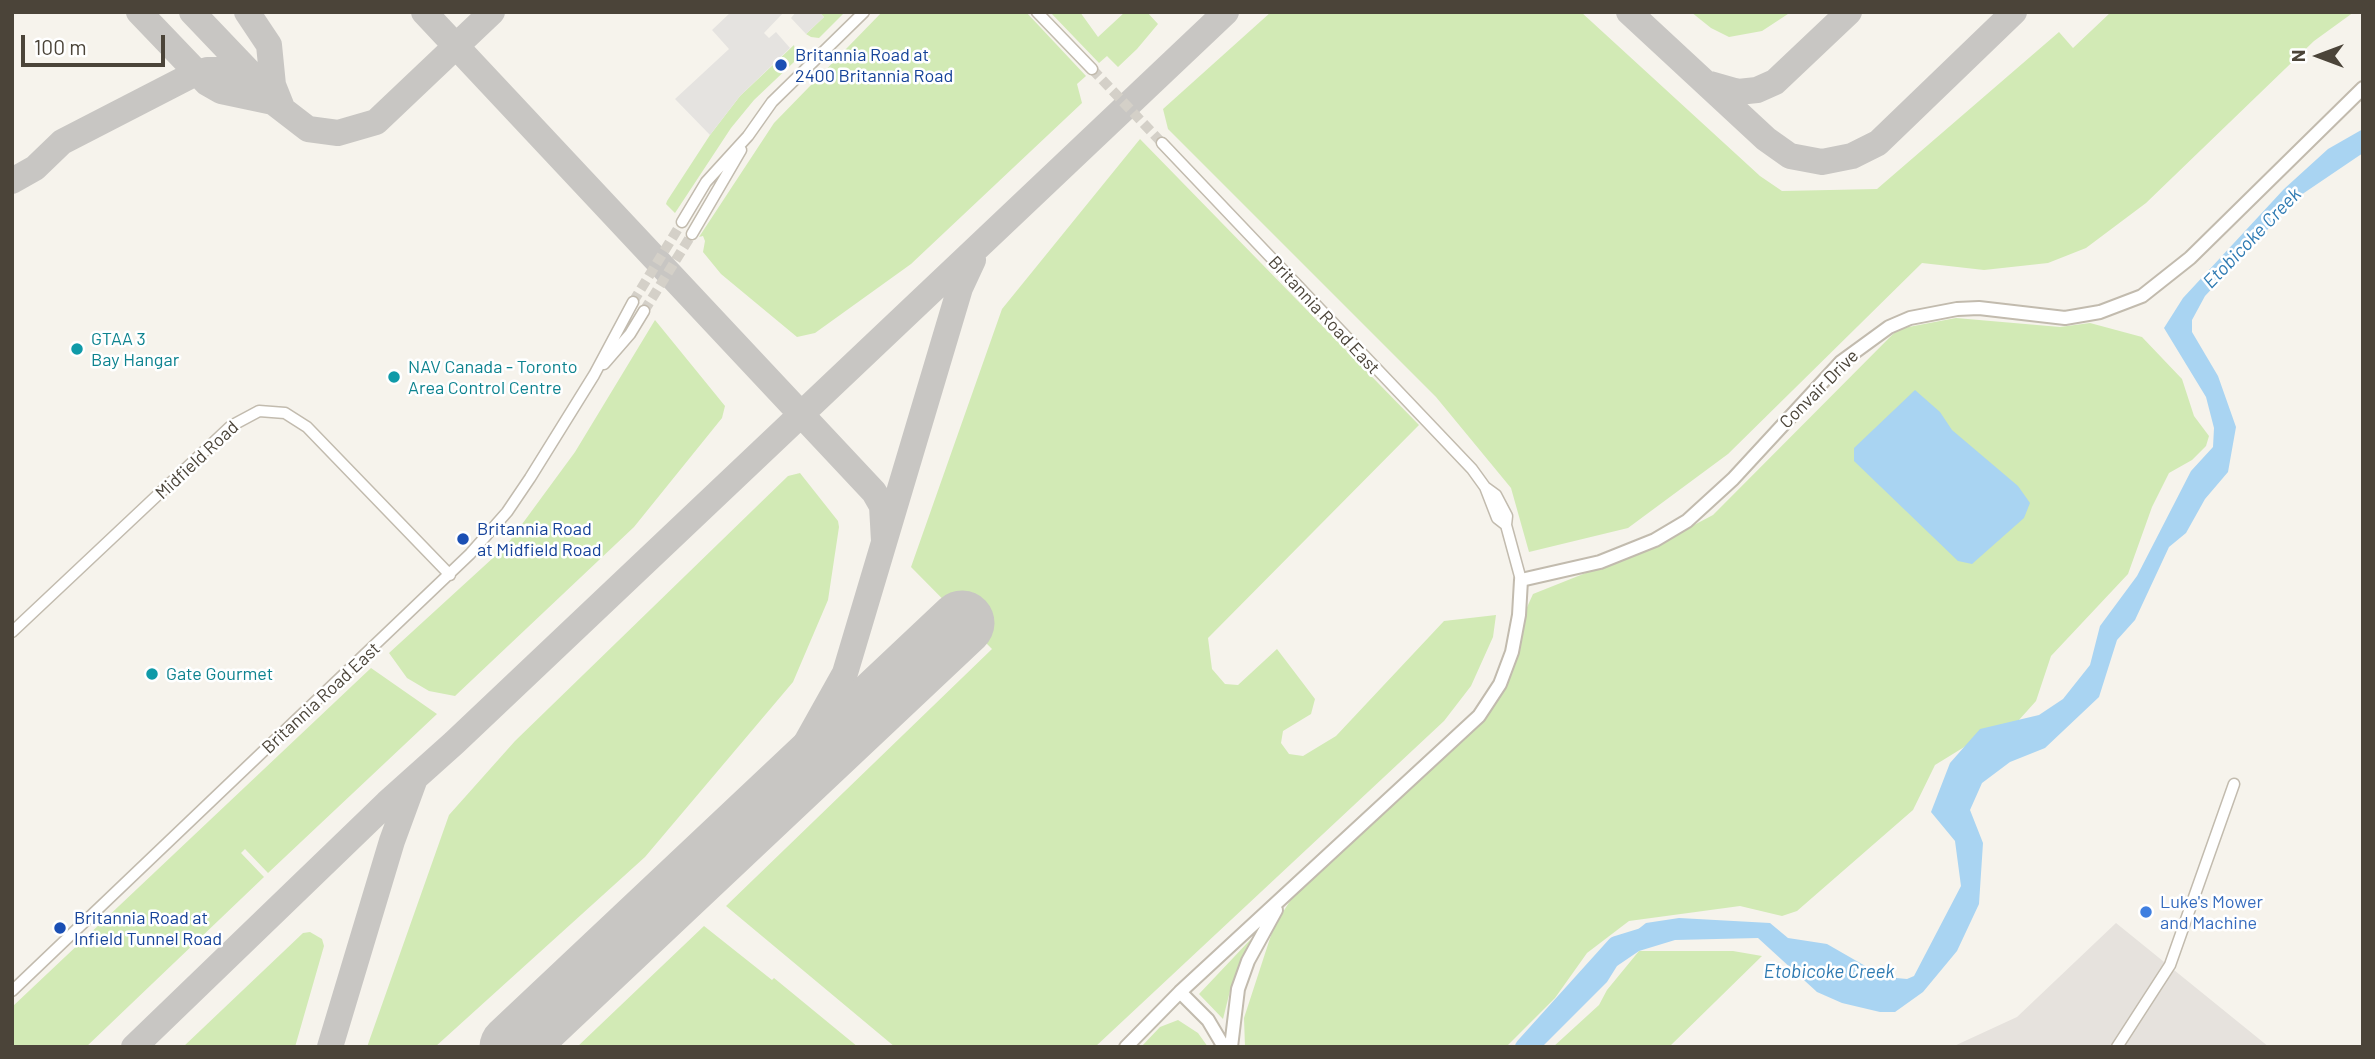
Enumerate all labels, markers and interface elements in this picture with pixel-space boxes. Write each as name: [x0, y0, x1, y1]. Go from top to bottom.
scale bar: [24, 21, 168, 65]
north arrow: [2284, 21, 2354, 91]
text: 100 m: [34, 34, 87, 59]
place label: Britannia Road at 2400 Britannia Road: [795, 44, 953, 86]
text: N: [2286, 50, 2309, 62]
marker: Britannia Road at 2400 Britannia Road: [773, 57, 789, 73]
water label: Etobicoke Creek: [2198, 183, 2306, 293]
street label: Britannia Road East: [1264, 251, 1384, 379]
place label: GTAA 3 Bay Hangar: [91, 328, 179, 370]
marker: GTAA 3 Bay Hangar: [69, 341, 85, 357]
street label: Convair Drive: [1775, 345, 1863, 433]
place label: NAV Canada - Toronto Area Control Centre: [408, 356, 578, 398]
marker: NAV Canada - Toronto Area Control Centre: [386, 369, 402, 385]
street label: Midfield Road: [151, 416, 243, 504]
place label: Britannia Road at Midfield Road: [477, 518, 602, 560]
marker: Britannia Road at Midfield Road: [455, 531, 471, 547]
street label: Britannia Road East: [257, 638, 385, 758]
place label: Gate Gourmet: [166, 663, 273, 685]
marker: Gate Gourmet: [144, 666, 160, 682]
place label: Luke's Mower and Machine: [2160, 891, 2263, 934]
marker: Luke's Mower and Machine: [2138, 904, 2154, 920]
place label: Britannia Road at Infield Tunnel Road: [74, 907, 222, 950]
marker: Britannia Road at Infield Tunnel Road: [52, 920, 68, 936]
water label: Etobicoke Creek: [1763, 961, 1895, 983]

